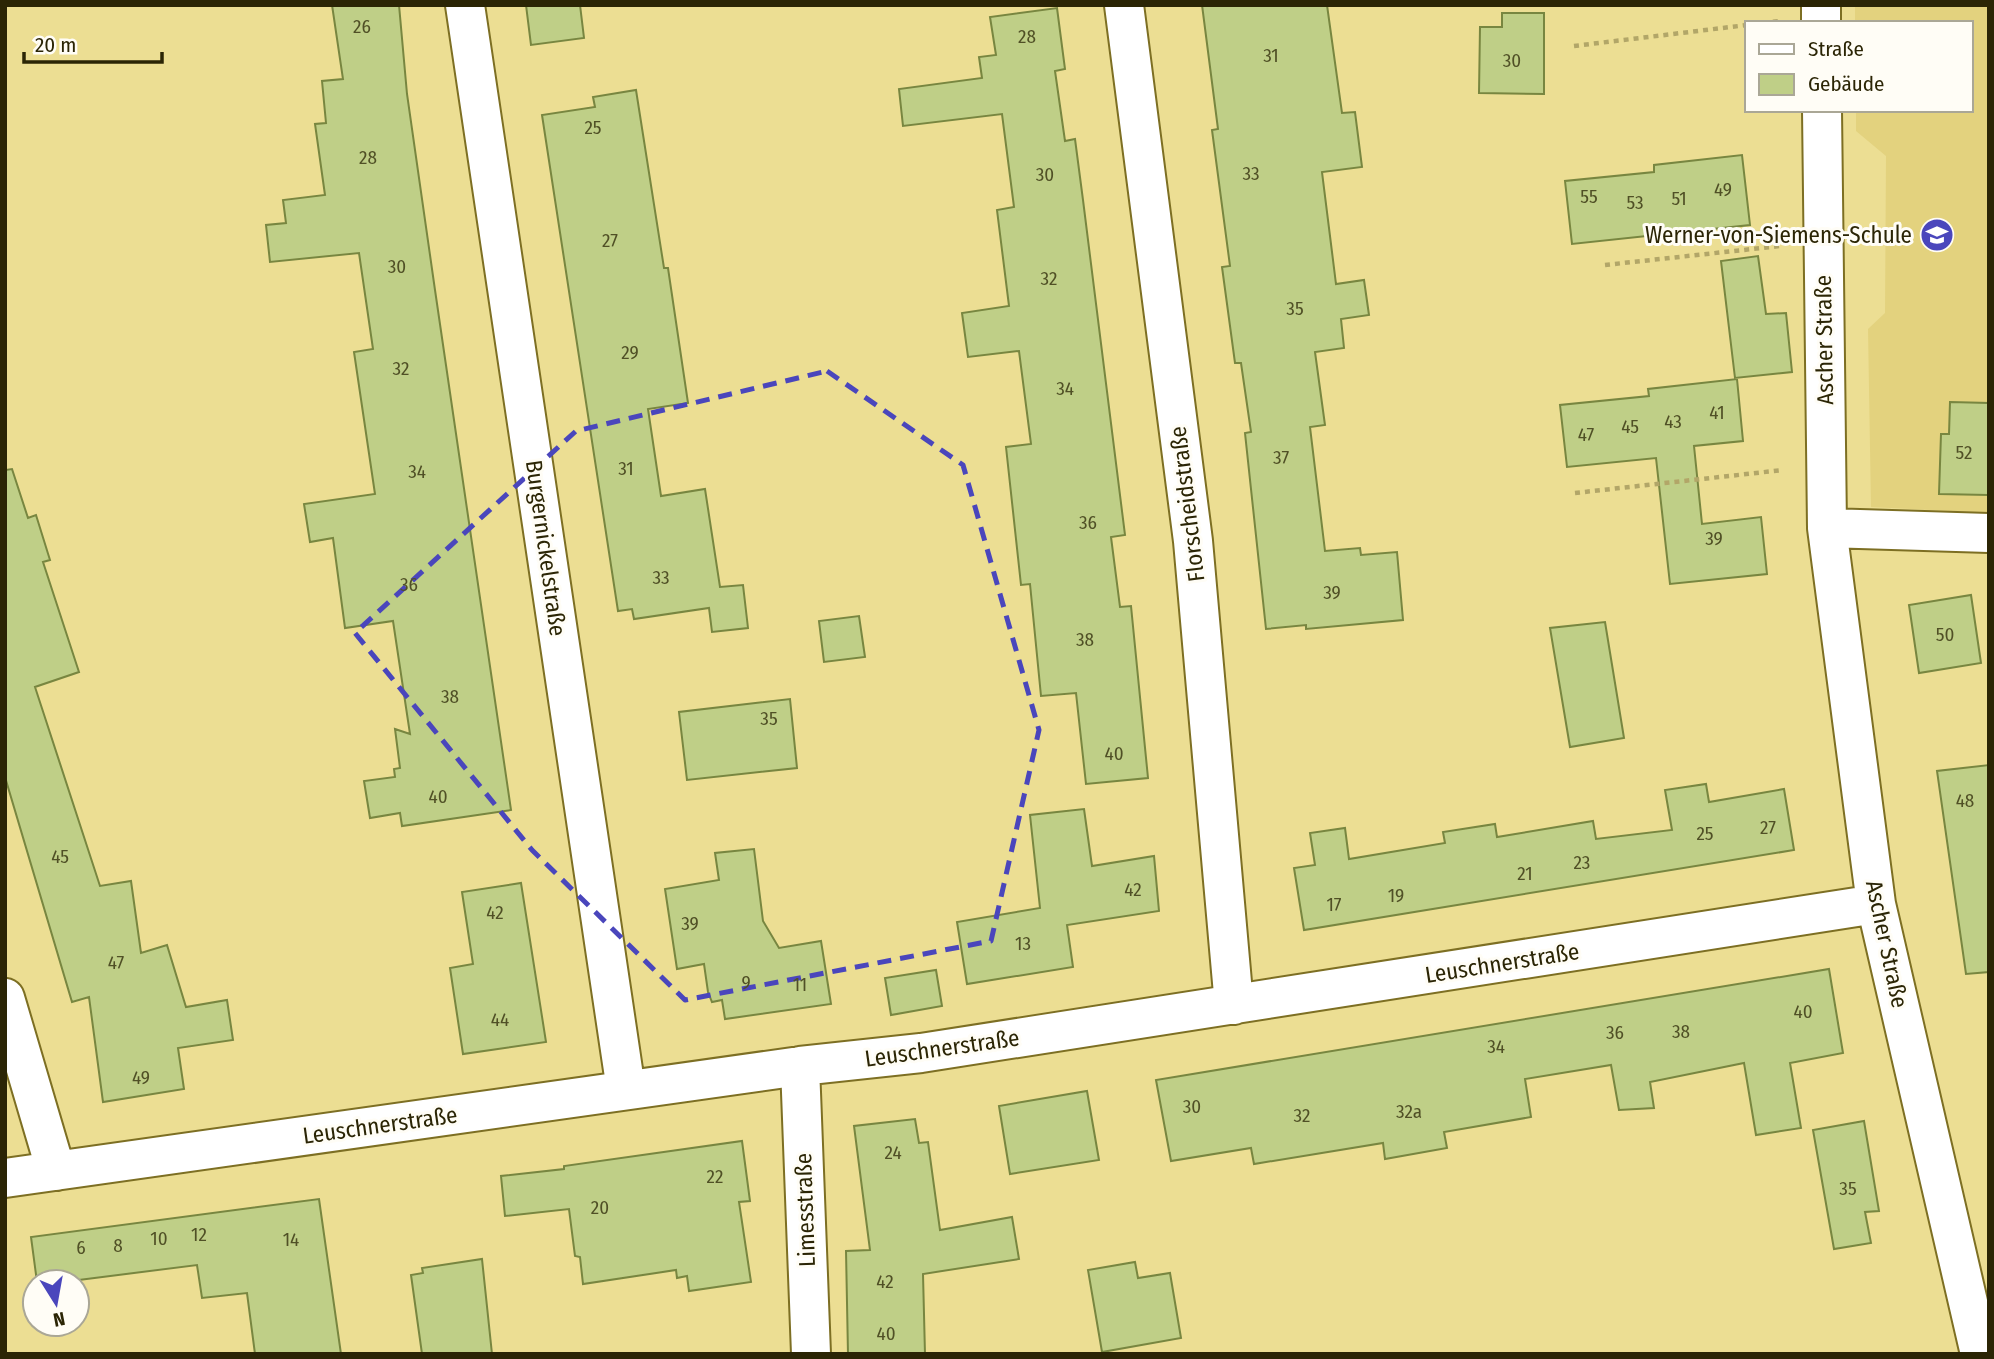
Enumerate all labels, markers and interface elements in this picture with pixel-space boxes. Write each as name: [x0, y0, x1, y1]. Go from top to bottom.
house number: 26: [353, 15, 371, 38]
scale bar: [24, 21, 163, 65]
legend: [1745, 21, 1973, 112]
house number: 28: [1018, 25, 1036, 48]
text: 20 m: [35, 32, 76, 58]
text: Straße: [1808, 36, 1864, 62]
house number: 31: [1263, 44, 1279, 67]
house number: 30: [1503, 49, 1521, 72]
text: Gebäude: [1808, 71, 1884, 97]
house number: 25: [584, 116, 602, 139]
house number: 28: [359, 146, 377, 169]
house number: 33: [1242, 162, 1260, 185]
house number: 30: [1036, 163, 1054, 186]
house number: 49: [1714, 178, 1732, 201]
house number: 55: [1580, 185, 1598, 208]
house number: 51: [1671, 187, 1687, 210]
house number: 53: [1626, 191, 1644, 214]
school or university icon: Werner-von-Siemens-Schule: [1918, 216, 1956, 254]
place label: Werner-von-Siemens-Schule: [1645, 221, 1912, 249]
house number: 27: [602, 229, 618, 252]
house number: 30: [388, 255, 406, 278]
house number: 32: [1041, 267, 1057, 290]
street label: Ascher Straße: [1809, 275, 1839, 405]
house number: 35: [1286, 297, 1304, 320]
house number: 29: [621, 341, 639, 364]
house number: 32: [393, 357, 409, 380]
house number: 34: [1056, 377, 1074, 400]
house number: 41: [1709, 401, 1725, 424]
house number: 43: [1664, 410, 1682, 433]
house number: 45: [1621, 415, 1639, 438]
house number: 47: [1578, 423, 1595, 446]
street label: Florscheidstraße: [1164, 425, 1210, 583]
house number: 52: [1956, 441, 1972, 464]
house number: 37: [1273, 446, 1289, 469]
house number: 31: [618, 457, 634, 480]
street label: Burgernickelstraße: [520, 458, 572, 638]
house number: 34: [408, 460, 426, 483]
house number: 36: [1079, 511, 1097, 534]
house number: 39: [1705, 527, 1723, 550]
house number: 33: [652, 566, 670, 589]
house number: 36: [400, 573, 418, 596]
house number: 39: [1323, 581, 1341, 604]
house number: 50: [1936, 623, 1954, 646]
house number: 38: [1076, 628, 1094, 651]
house number: 38: [441, 685, 459, 708]
house number: 35: [760, 707, 778, 730]
house number: 40: [1104, 742, 1124, 765]
house number: 40: [428, 785, 448, 808]
house number: 48: [1956, 789, 1974, 812]
house number: 27: [1760, 816, 1776, 839]
house number: 25: [1696, 822, 1714, 845]
house number: 45: [51, 845, 69, 868]
house number: 23: [1574, 851, 1590, 874]
house number: 21: [1517, 862, 1533, 885]
house number: 42: [1124, 878, 1142, 901]
street label: Ascher Straße: [1860, 878, 1914, 1010]
house number: 19: [1388, 884, 1404, 907]
house number: 17: [1326, 893, 1342, 916]
house number: 42: [486, 901, 504, 924]
house number: 39: [681, 912, 699, 935]
house number: 13: [1015, 932, 1031, 955]
street label: Leuschnerstraße: [1423, 937, 1581, 989]
house number: 47: [108, 951, 125, 974]
house number: 9: [741, 971, 751, 994]
house number: 11: [793, 973, 807, 996]
house number: 40: [1793, 1000, 1813, 1023]
house number: 44: [491, 1008, 509, 1031]
house number: 38: [1672, 1020, 1690, 1043]
house number: 36: [1606, 1021, 1624, 1044]
street label: Leuschnerstraße: [863, 1023, 1021, 1073]
house number: 34: [1487, 1035, 1505, 1058]
house number: 49: [132, 1066, 150, 1089]
house number: 30: [1183, 1095, 1201, 1118]
street label: Leuschnerstraße: [301, 1100, 459, 1150]
house number: 32a: [1396, 1100, 1422, 1123]
house number: 32: [1294, 1104, 1310, 1127]
house number: 24: [884, 1141, 902, 1164]
street label: Limesstraße: [789, 1152, 821, 1268]
house number: 22: [707, 1165, 723, 1188]
house number: 35: [1839, 1177, 1857, 1200]
house number: 20: [591, 1196, 609, 1219]
house number: 12: [191, 1223, 207, 1246]
house number: 10: [150, 1227, 168, 1250]
house number: 14: [283, 1228, 299, 1251]
house number: 8: [113, 1234, 123, 1257]
house number: 6: [76, 1236, 86, 1259]
north arrow: [21, 1268, 91, 1338]
house number: 42: [876, 1270, 894, 1293]
text: N: [51, 1307, 67, 1332]
house number: 40: [876, 1322, 896, 1345]

